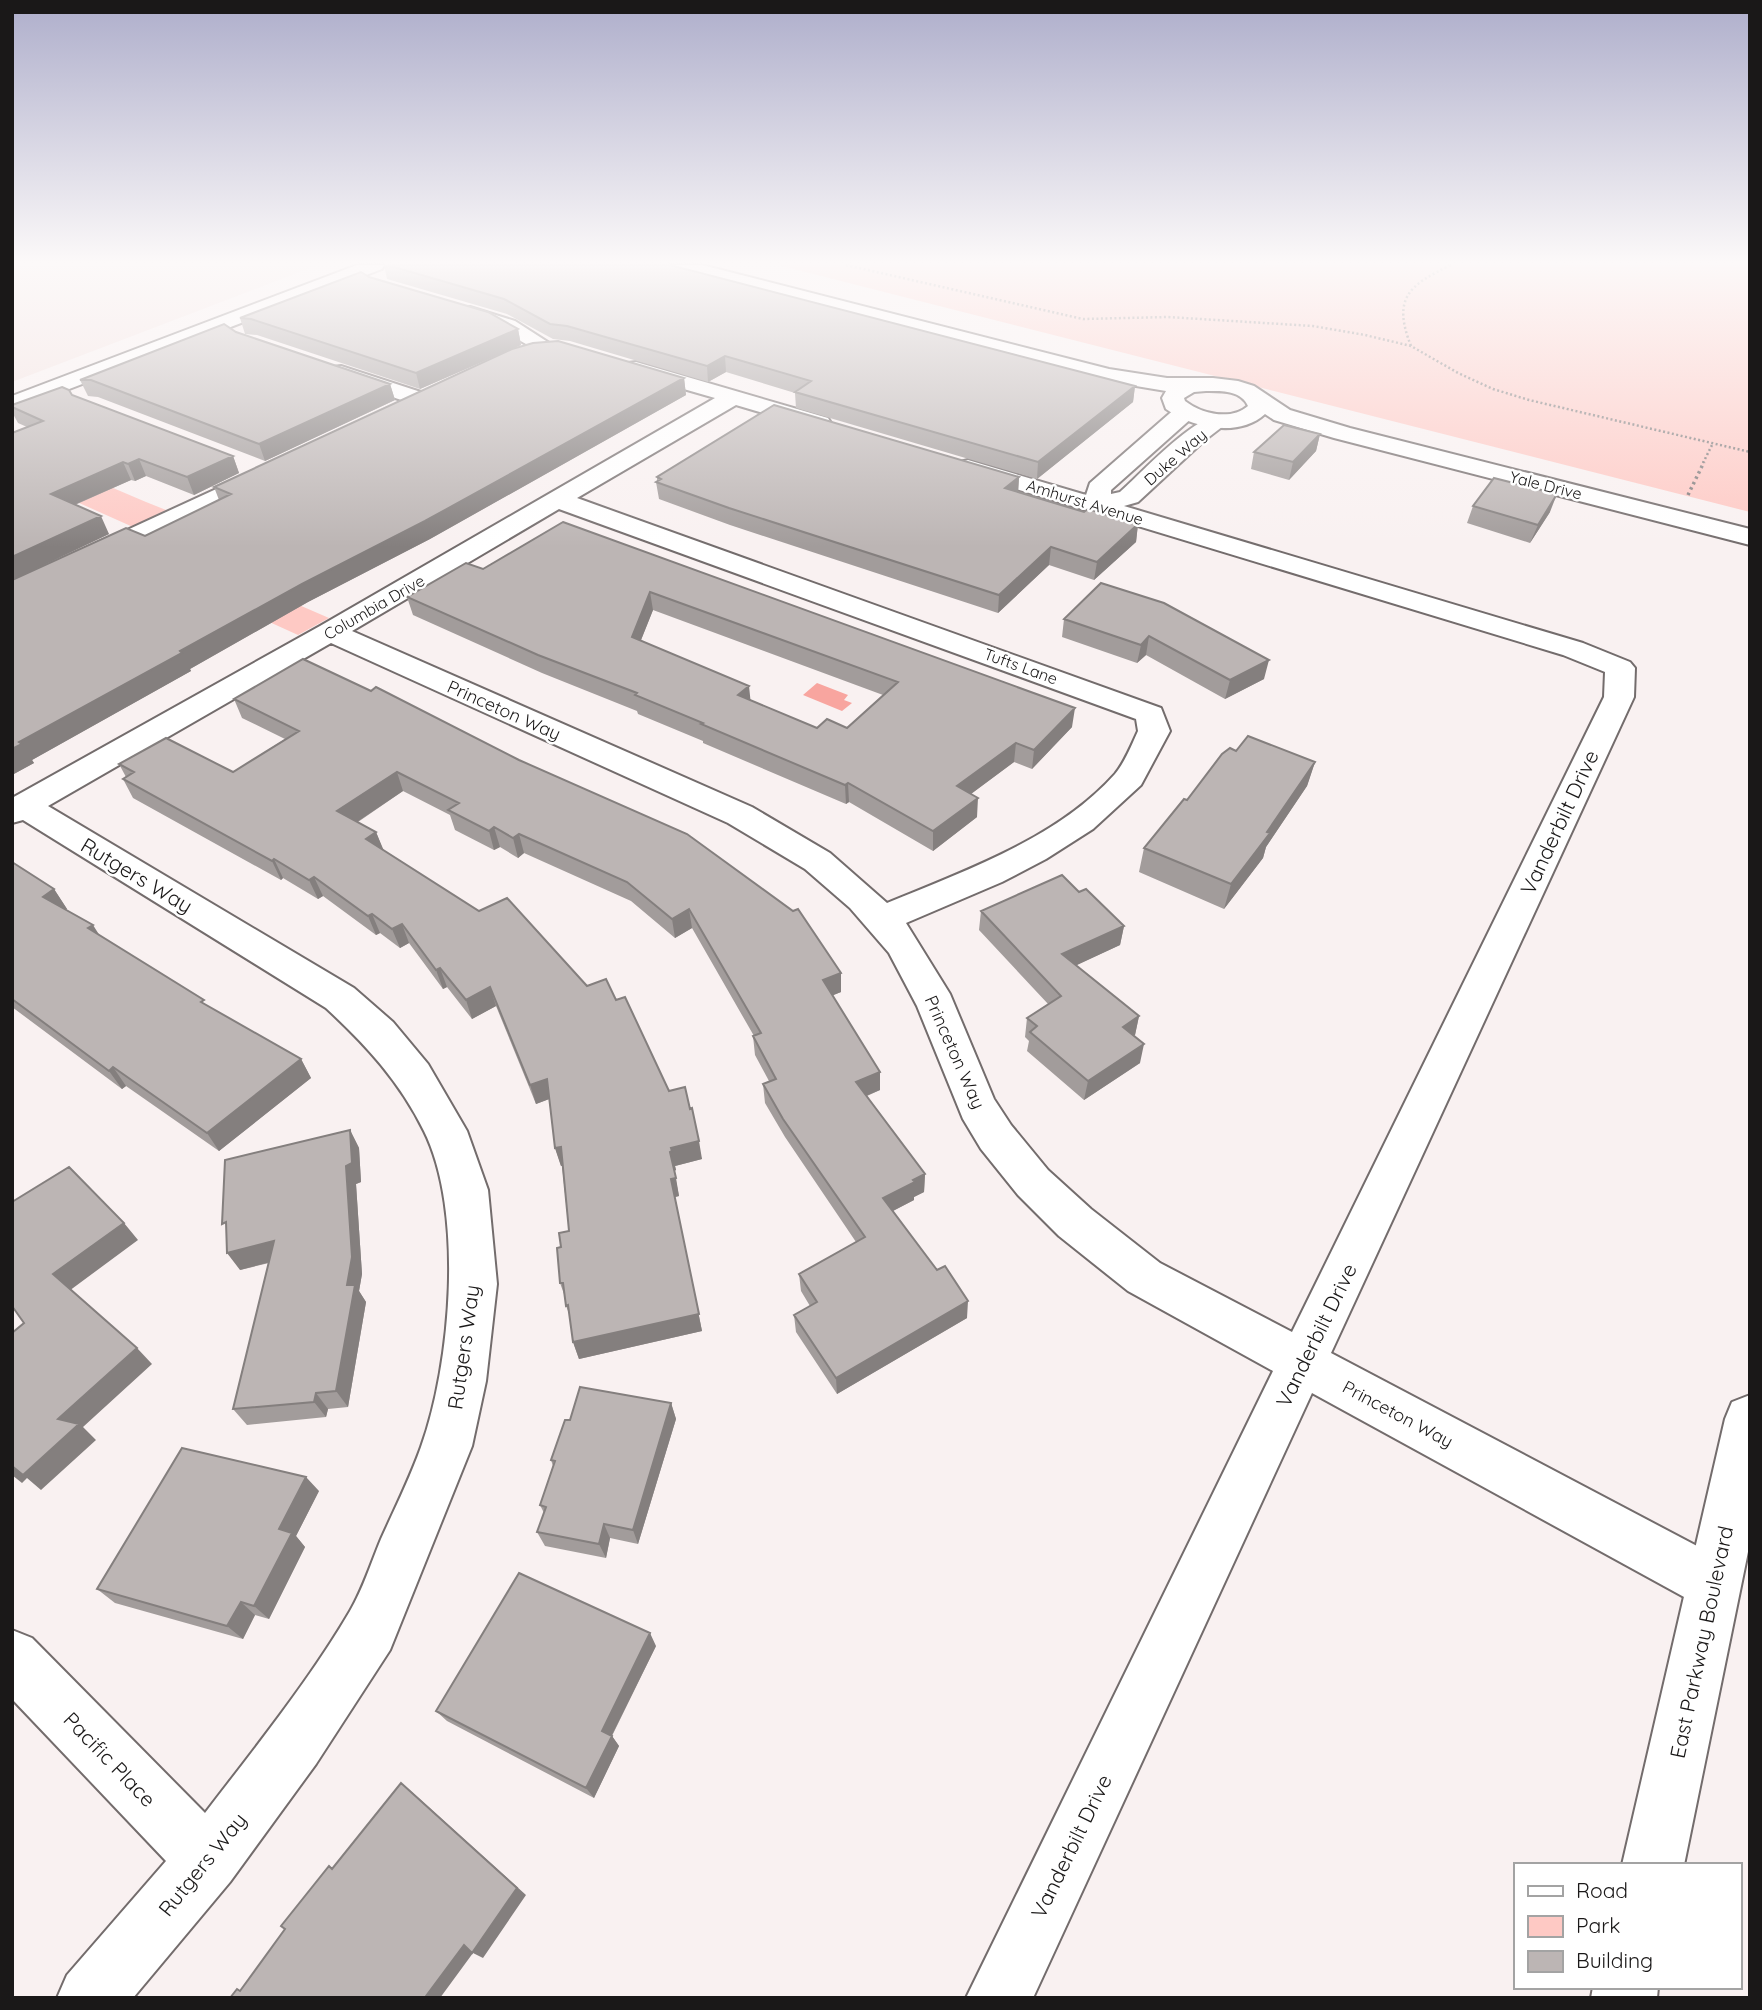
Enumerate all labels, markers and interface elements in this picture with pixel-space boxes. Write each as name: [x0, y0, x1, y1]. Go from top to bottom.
street label: Duke Way: [1140, 424, 1210, 490]
street label: Yale Drive: [1508, 466, 1584, 504]
street label: Amhurst Avenue: [1024, 475, 1146, 529]
street label: Columbia Drive: [320, 570, 428, 644]
street label: Tufts Lane: [982, 643, 1060, 689]
street label: Princeton Way: [444, 675, 564, 745]
street label: Vanderbilt Drive: [1514, 746, 1604, 898]
street label: Rutgers Way: [76, 831, 198, 919]
street label: Princeton Way: [920, 992, 990, 1112]
street label: Vanderbilt Drive: [1270, 1259, 1362, 1411]
street label: Rutgers Way: [441, 1283, 485, 1411]
street label: Princeton Way: [1339, 1375, 1457, 1453]
street label: East Parkway Boulevard: [1664, 1523, 1738, 1761]
street label: Pacific Place: [58, 1706, 162, 1812]
street label: Vanderbilt Drive: [1025, 1770, 1117, 1922]
street label: Rutgers Way: [152, 1807, 252, 1921]
legend: [1514, 1863, 1741, 1989]
text: Road: [1576, 1877, 1628, 1903]
text: Park: [1576, 1912, 1620, 1938]
text: Building: [1576, 1947, 1653, 1973]

